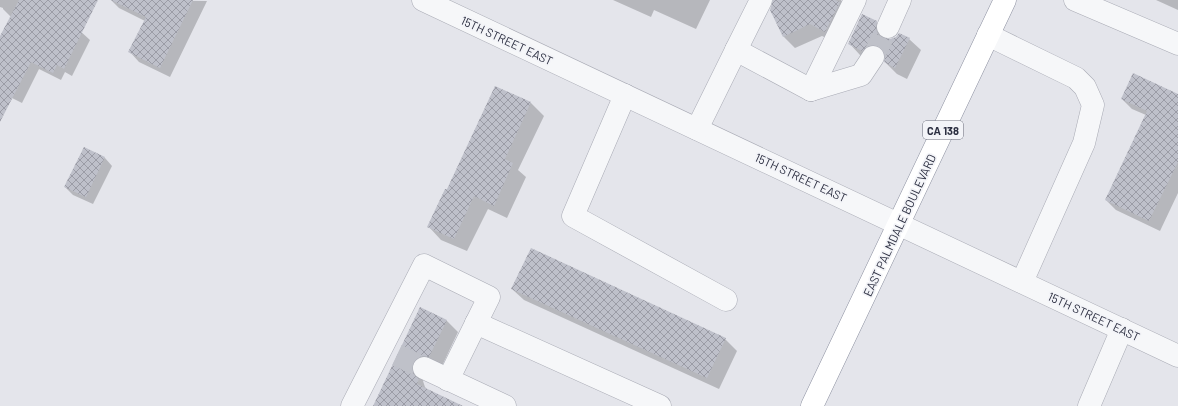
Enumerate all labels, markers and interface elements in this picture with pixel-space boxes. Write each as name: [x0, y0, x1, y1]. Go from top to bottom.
street label: 15TH STREET EAST: [459, 13, 555, 68]
road number: CA 138: [923, 121, 963, 139]
street label: 15TH STREET EAST: [753, 150, 849, 205]
street label: EAST PALMDALE BOULEVARD: [860, 152, 938, 298]
street label: 15TH STREET EAST: [1046, 289, 1142, 344]

